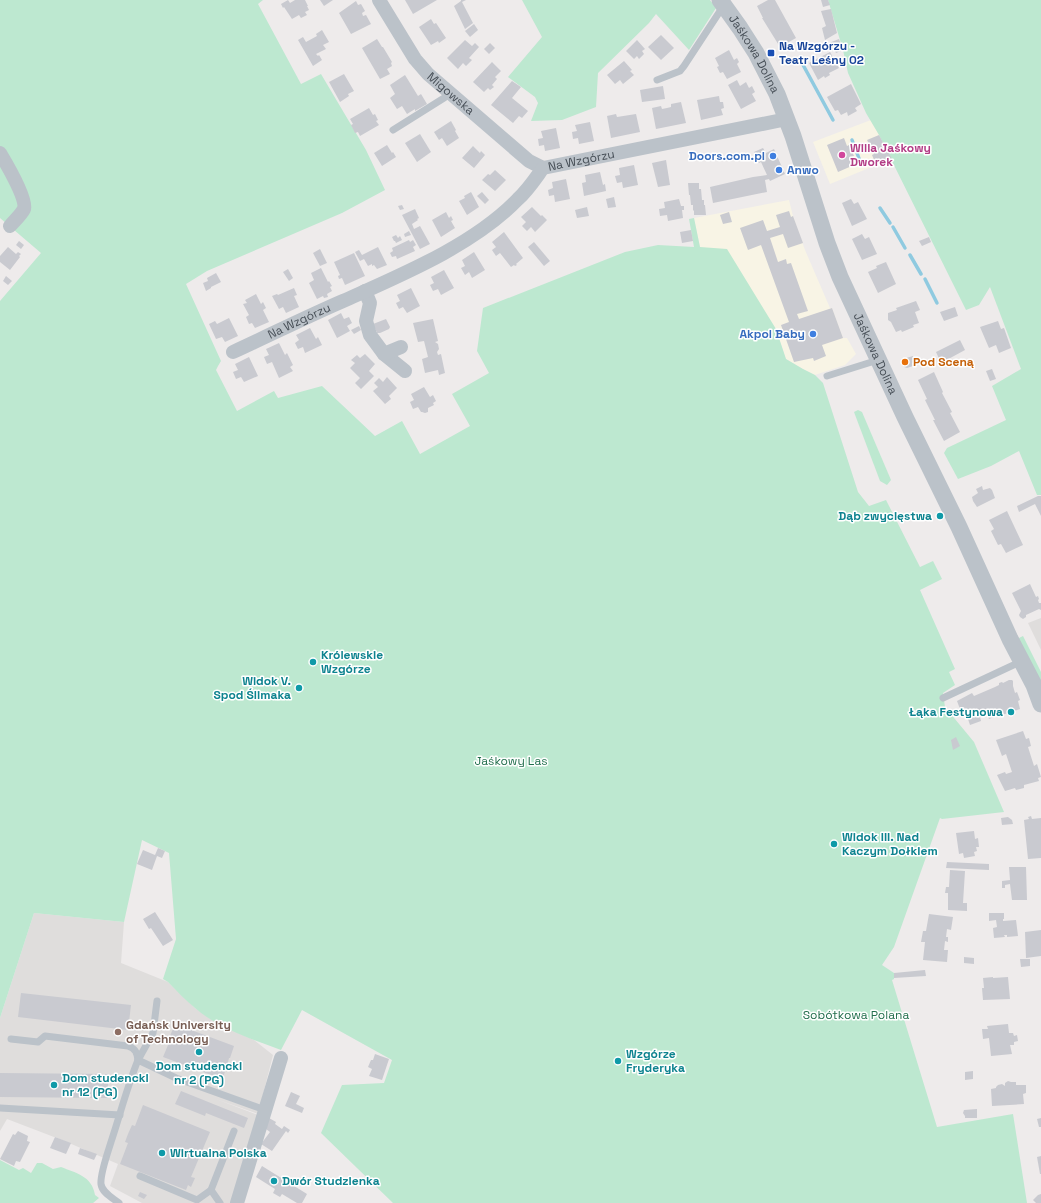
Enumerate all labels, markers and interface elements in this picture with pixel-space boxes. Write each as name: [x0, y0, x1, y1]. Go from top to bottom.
street label: Jaśkowa Dolina: [725, 11, 783, 96]
place label: Na Wzgórzu - Teatr Leśny 02: [779, 38, 864, 68]
marker: Na Wzgórzu - Teatr Leśny 02: [766, 48, 776, 58]
street label: Migowska: [424, 69, 478, 118]
place label: Willa Jaśkowy Dworek: [850, 140, 931, 170]
street label: Na Wzgórzu: [547, 146, 616, 175]
place label: Doors.com.pl: [689, 148, 765, 164]
marker: Willa Jaśkowy Dworek: [837, 150, 847, 160]
marker: Doors.com.pl: [768, 151, 778, 161]
place label: Anwo: [787, 162, 819, 178]
marker: Anwo: [774, 165, 784, 175]
street label: Na Wzgórzu: [265, 299, 333, 343]
street label: Jaśkowa Dolina: [850, 310, 901, 397]
place label: Akpol Baby: [739, 326, 805, 342]
marker: Akpol Baby: [808, 329, 818, 339]
place label: Pod Sceną: [913, 354, 974, 370]
marker: Pod Sceną: [900, 357, 910, 367]
place label: Dąb zwycięstwa: [838, 508, 932, 524]
marker: Dąb zwycięstwa: [935, 511, 945, 521]
place label: Królewskie Wzgórze: [321, 647, 383, 677]
marker: Królewskie Wzgórze: [308, 657, 318, 667]
place label: Widok V. Spod Ślimaka: [214, 673, 291, 703]
marker: Widok V. Spod Ślimaka: [294, 683, 304, 693]
place label: Łąka Festynowa: [909, 704, 1003, 720]
marker: Łąka Festynowa: [1006, 707, 1016, 717]
park label: Jaśkowy Las: [474, 753, 548, 769]
place label: Widok III. Nad Kaczym Dołkiem: [842, 829, 938, 859]
marker: Widok III. Nad Kaczym Dołkiem: [829, 839, 839, 849]
park label: Sobótkowa Polana: [803, 1007, 909, 1023]
place label: Gdańsk University of Technology: [126, 1017, 231, 1047]
marker: Gdańsk University of Technology: [113, 1027, 123, 1037]
place label: Wzgórze Fryderyka: [626, 1046, 685, 1076]
marker: Dom studencki nr 2 (PG): [194, 1047, 204, 1057]
marker: Wzgórze Fryderyka: [613, 1056, 623, 1066]
place label: Dom studencki nr 2 (PG): [156, 1058, 242, 1088]
place label: Dom studencki nr 12 (PG): [62, 1070, 149, 1100]
marker: Dom studencki nr 12 (PG): [49, 1080, 59, 1090]
place label: Wirtualna Polska: [170, 1145, 267, 1161]
marker: Wirtualna Polska: [157, 1148, 167, 1158]
place label: Dwór Studzienka: [282, 1173, 380, 1189]
marker: Dwór Studzienka: [269, 1176, 279, 1186]

